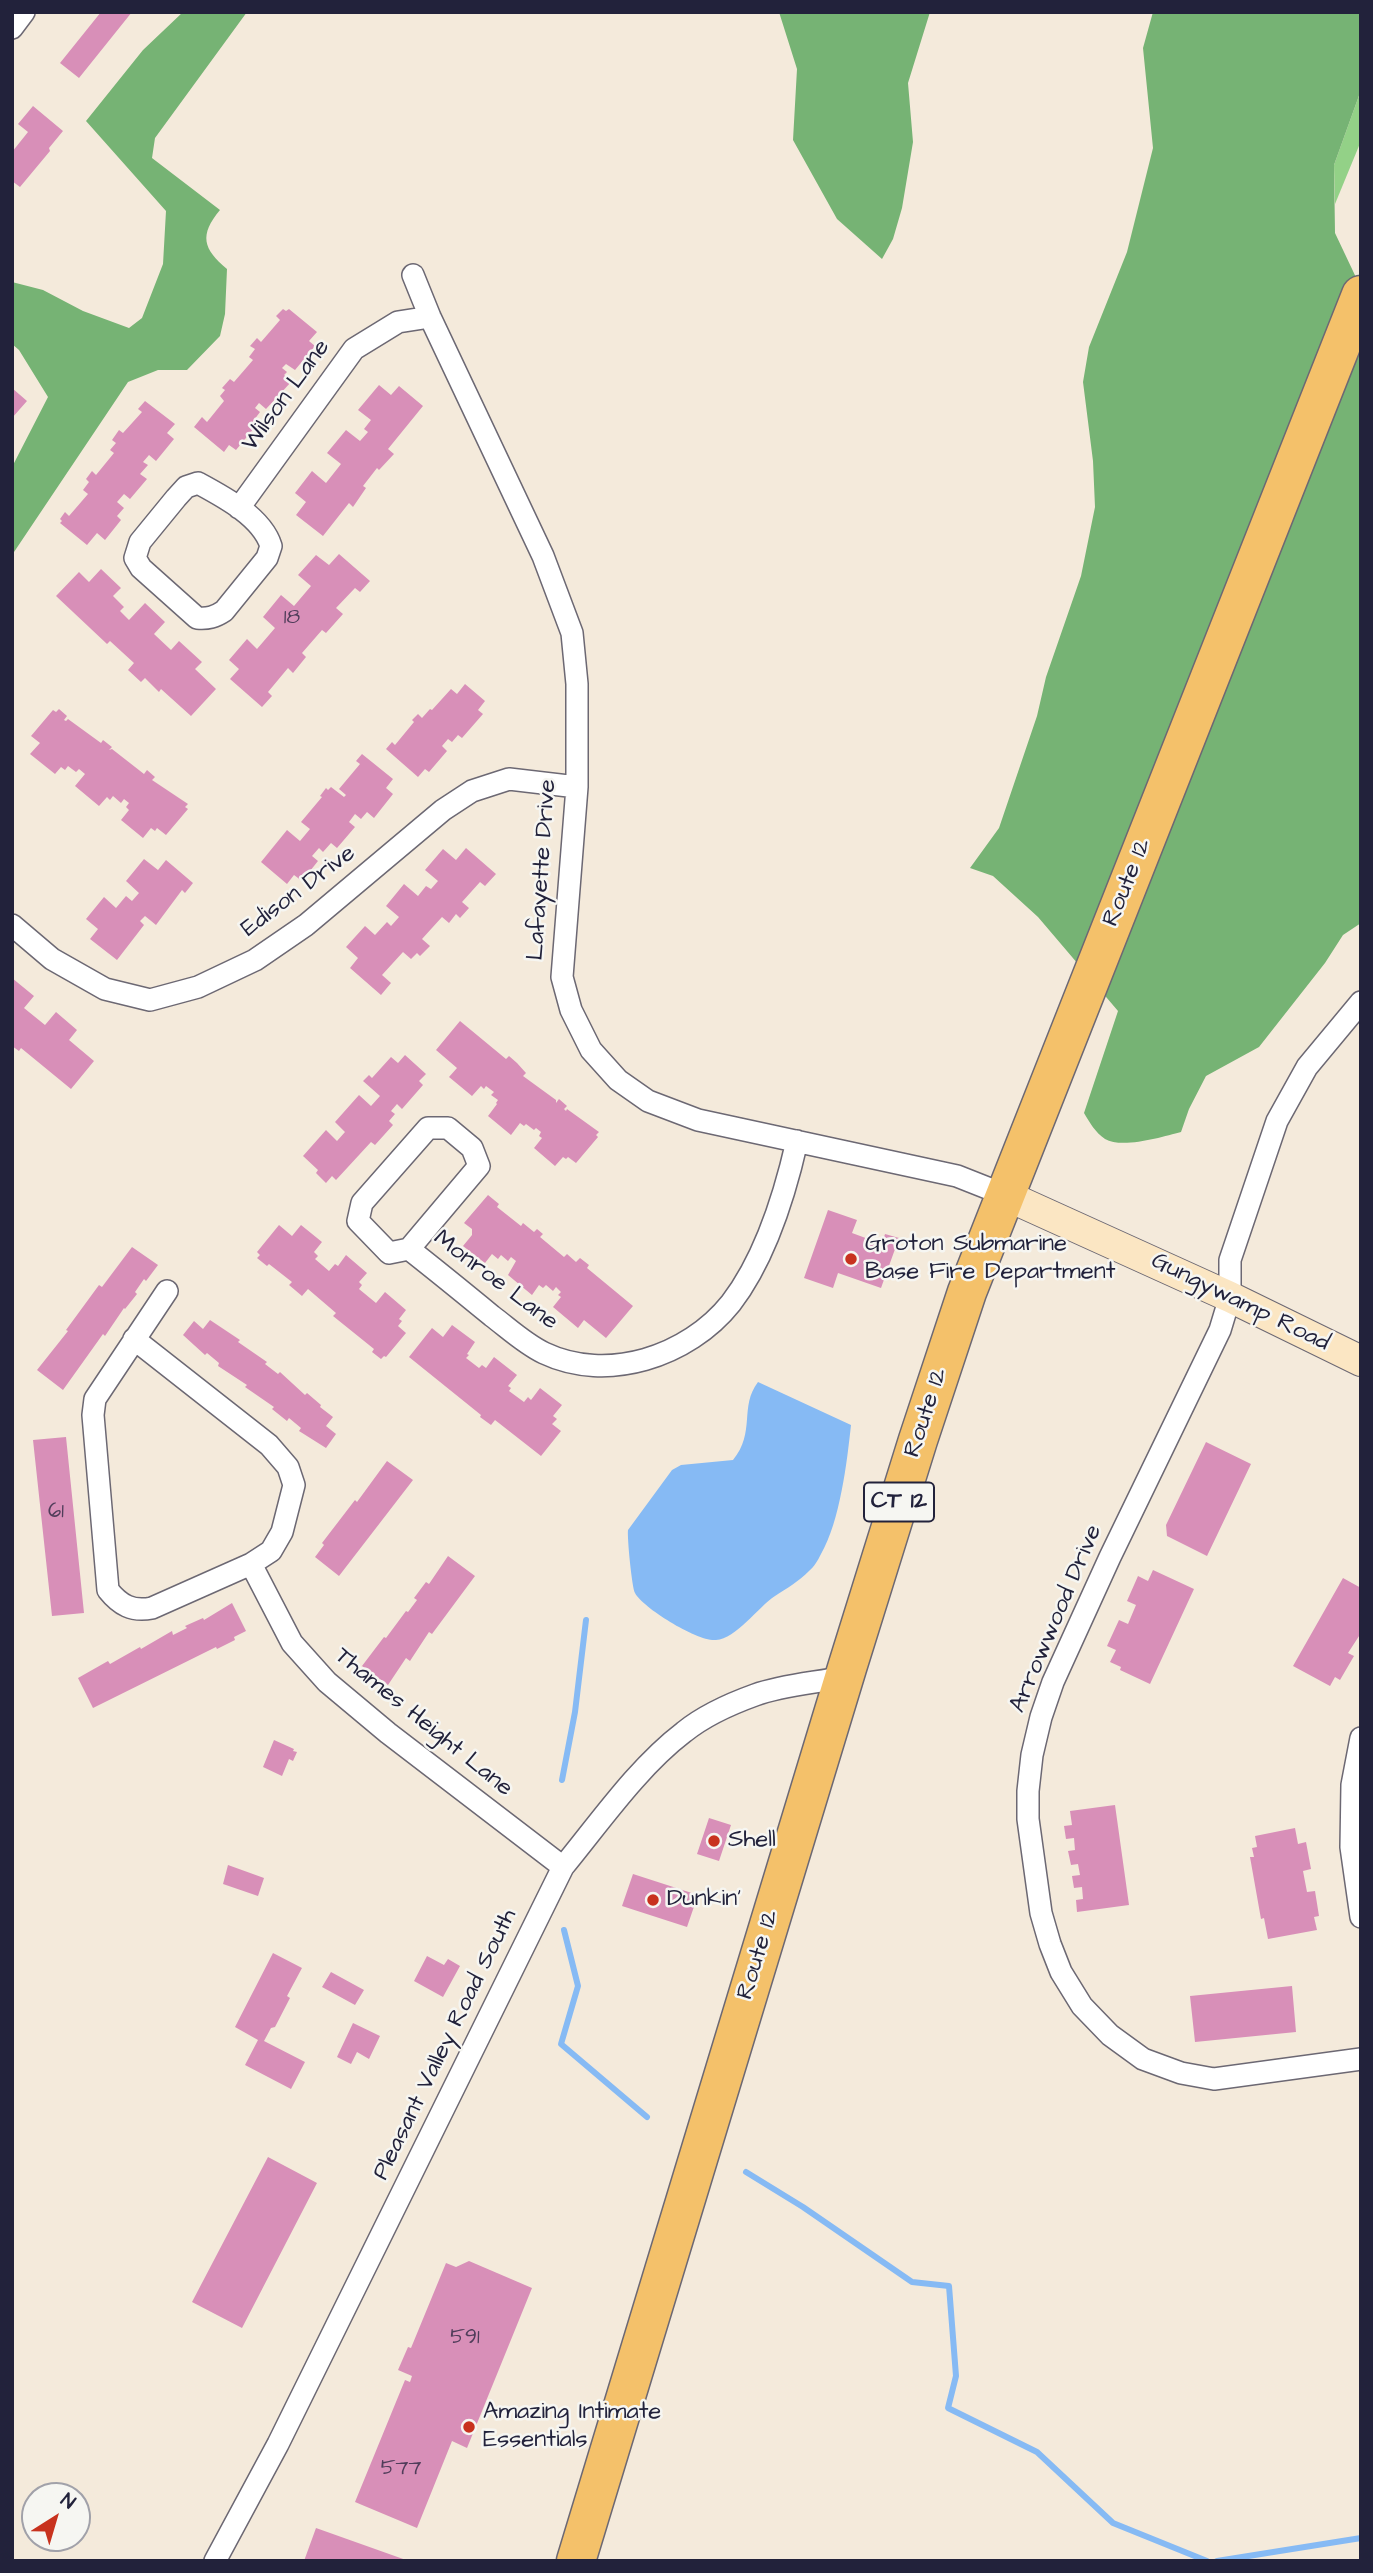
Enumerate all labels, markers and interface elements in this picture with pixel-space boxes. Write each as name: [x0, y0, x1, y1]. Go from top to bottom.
street label: Wilson Lane: [237, 335, 337, 457]
house number: 18: [284, 606, 300, 632]
street label: Lafayette Drive: [522, 779, 564, 961]
street label: Route 12: [1097, 835, 1159, 931]
street label: Edison Drive: [236, 840, 362, 944]
street label: Monroe Lane: [427, 1225, 563, 1337]
place label: Groton Submarine Base Fire Department: [865, 1231, 1115, 1287]
street label: Gungywamp Road: [1146, 1247, 1334, 1359]
marker: Groton Submarine Base Fire Department: [843, 1251, 859, 1267]
street label: Route 12: [899, 1365, 955, 1461]
road number: CT 12: [864, 1483, 934, 1522]
house number: 61: [48, 1500, 64, 1526]
street label: Arrowwood Drive: [1004, 1521, 1110, 1717]
street label: Thames Height Lane: [328, 1642, 518, 1804]
place label: Shell: [728, 1827, 776, 1855]
marker: Shell: [706, 1833, 722, 1849]
place label: Dunkin': [667, 1886, 741, 1914]
marker: Dunkin': [645, 1892, 661, 1908]
street label: Pleasant Valley Road South: [368, 1905, 524, 2185]
street label: Route 12: [732, 1907, 786, 2003]
house number: 591: [450, 2326, 480, 2352]
place label: Amazing Intimate Essentials: [483, 2399, 661, 2455]
marker: Amazing Intimate Essentials: [461, 2419, 477, 2435]
house number: 577: [381, 2457, 421, 2483]
north arrow: [21, 2482, 91, 2552]
text: N: [55, 2487, 81, 2516]

